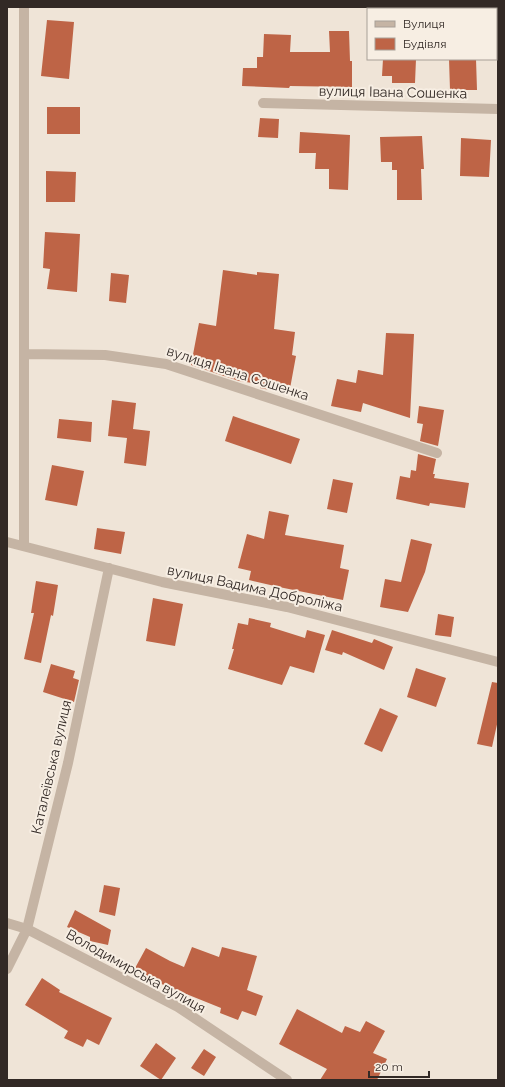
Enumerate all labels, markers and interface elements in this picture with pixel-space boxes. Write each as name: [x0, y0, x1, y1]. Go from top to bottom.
legend: [367, 8, 497, 60]
text: Вулиця: [403, 17, 445, 31]
text: Будівля: [403, 37, 446, 51]
street label: вулиця Івана Сошенка: [319, 83, 467, 101]
street label: вулиця Івана Сошенка: [165, 342, 311, 404]
street label: вулиця Вадима Доброліжа: [166, 562, 344, 614]
street label: Каталеївська вулиця: [28, 698, 74, 836]
street label: Володимирська вулиця: [64, 926, 208, 1016]
scale bar: [369, 1053, 429, 1079]
text: 20 m: [375, 1060, 403, 1074]

